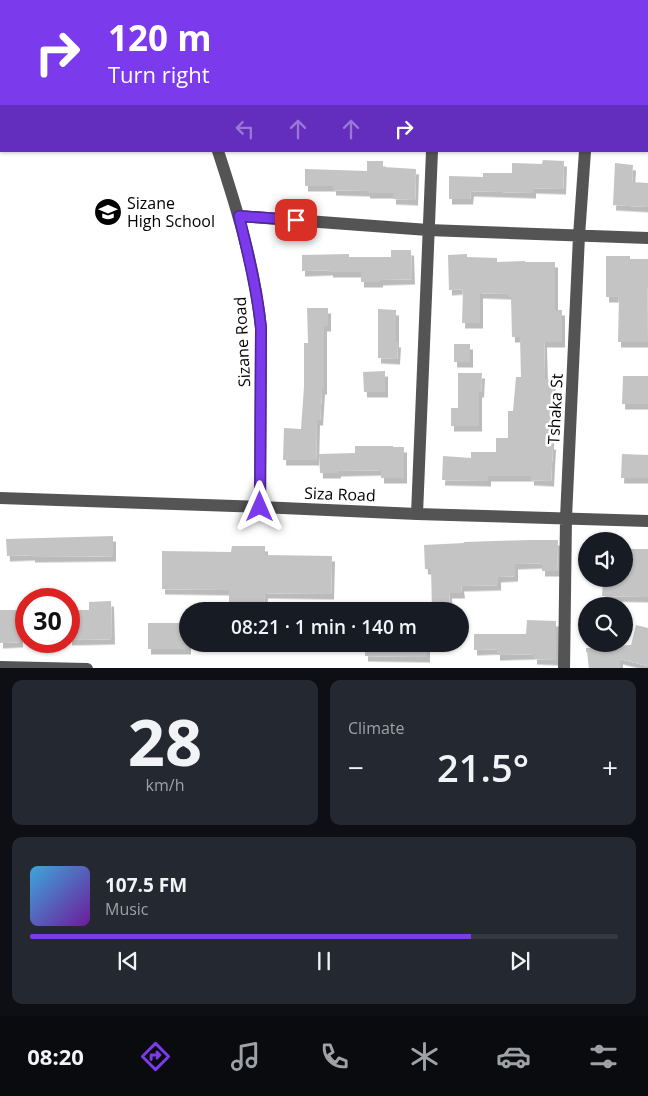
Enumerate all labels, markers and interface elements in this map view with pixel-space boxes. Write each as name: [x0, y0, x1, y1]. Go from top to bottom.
text: 120 m: [108, 14, 212, 61]
icon: right: [25, 20, 90, 85]
text: Turn right: [108, 59, 210, 89]
icon: left: [231, 115, 259, 143]
icon: ahead: [284, 115, 312, 143]
icon: ahead: [337, 115, 365, 143]
icon: right: [390, 115, 418, 143]
place label: Sizane High School: [127, 192, 215, 232]
school or university icon: Sizane High School: [93, 197, 123, 227]
pin: [275, 199, 317, 241]
icon: arrive: [282, 206, 310, 234]
street label: Sizane Road: [229, 296, 255, 388]
street label: Tshaka St: [542, 373, 568, 445]
position arrow: [233, 480, 285, 532]
street label: Siza Road: [304, 482, 376, 506]
map controls: [578, 532, 633, 652]
button: sound: [578, 532, 633, 587]
speed limit sign: 30: [15, 588, 80, 653]
button: search: [578, 597, 633, 652]
text: 08:21 · 1 min · 140 m: [231, 614, 417, 640]
text: 28: [128, 697, 202, 785]
text: Climate: [348, 717, 405, 739]
text: 21.5°: [437, 741, 529, 793]
text: −: [348, 748, 364, 786]
text: +: [602, 748, 618, 786]
text: km/h: [146, 774, 184, 796]
text: 107.5 FM: [105, 872, 187, 898]
text: Music: [105, 898, 149, 920]
icon: previous: [114, 947, 142, 975]
icon: pause: [310, 947, 338, 975]
icon: next: [506, 947, 534, 975]
icon: directions: [138, 1039, 173, 1074]
icon: music: [228, 1039, 263, 1074]
icon: phone: [317, 1039, 352, 1074]
icon: climate: [407, 1039, 442, 1074]
icon: car: [496, 1039, 531, 1074]
icon: filters: [586, 1039, 621, 1074]
text: 08:20: [27, 1041, 84, 1071]

